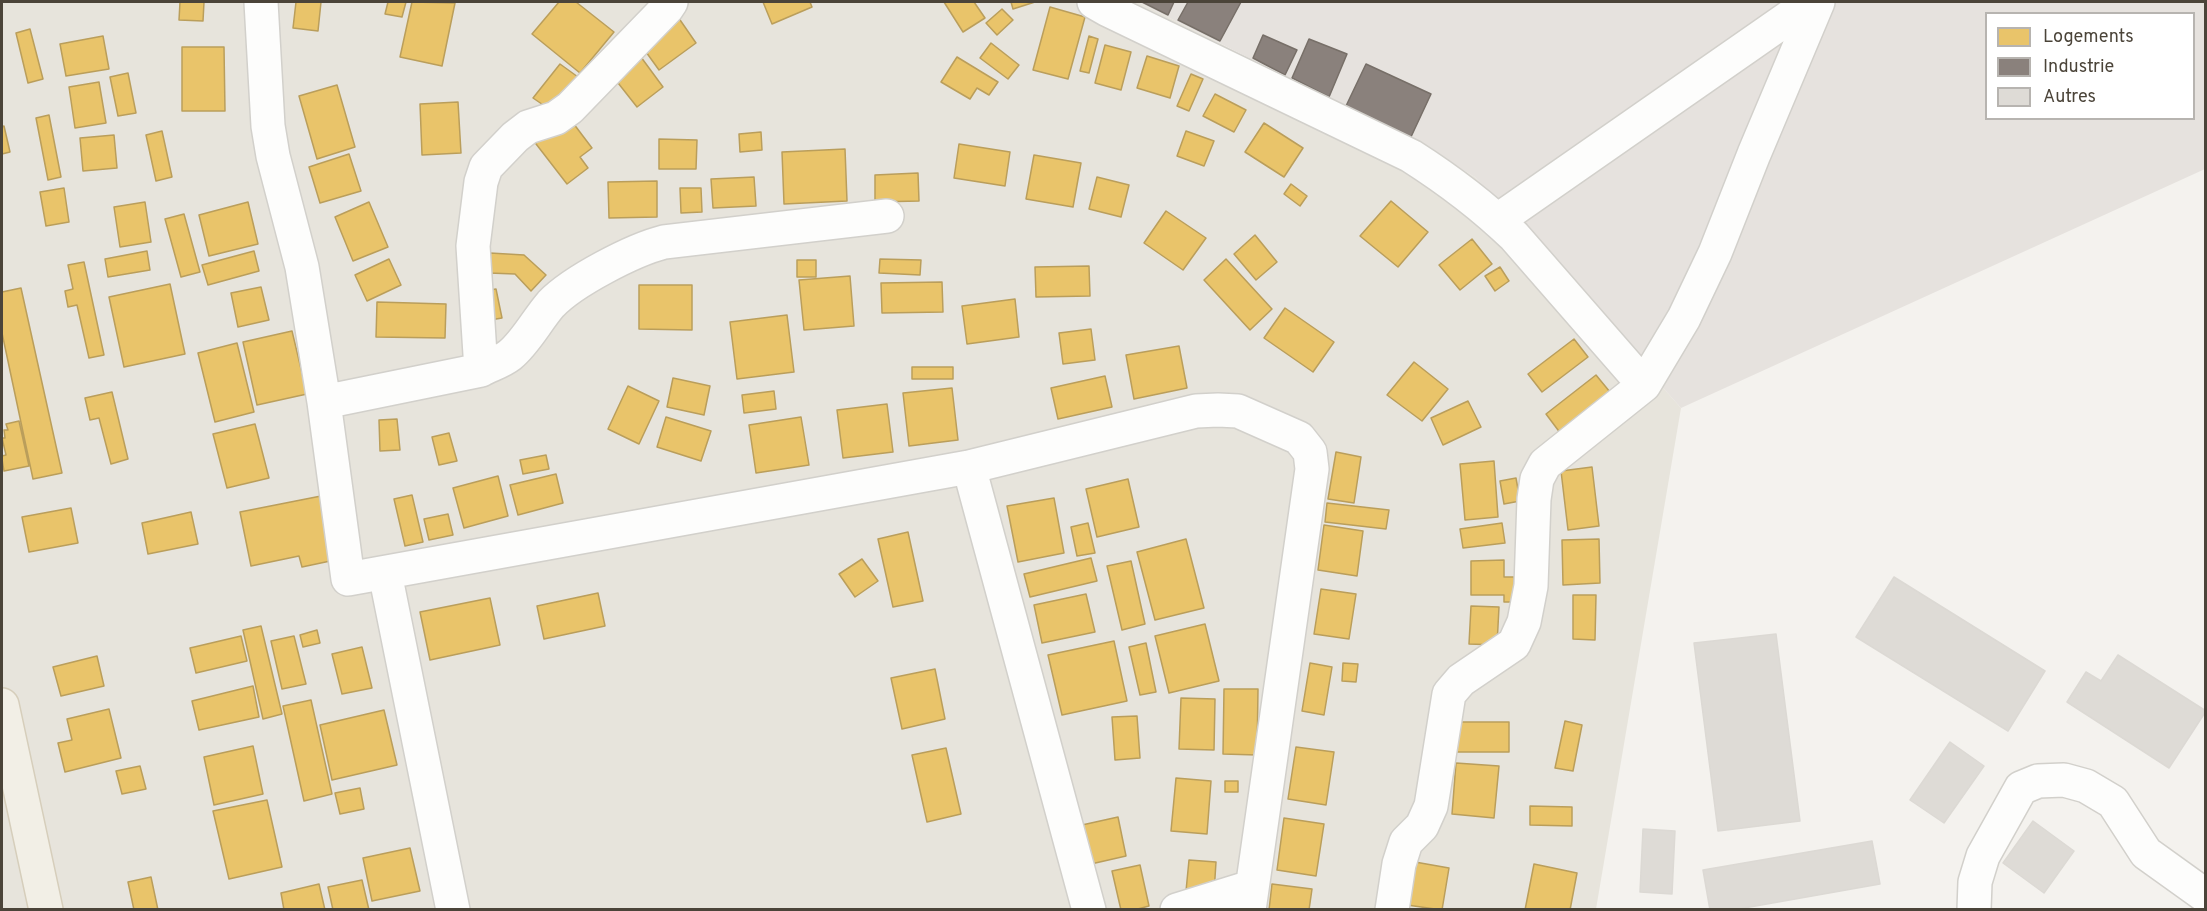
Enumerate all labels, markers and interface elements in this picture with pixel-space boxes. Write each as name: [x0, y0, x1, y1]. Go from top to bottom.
legend: [1985, 12, 2195, 120]
text: Logements: [2043, 26, 2134, 49]
text: Industrie: [2043, 56, 2114, 79]
text: Autres: [2043, 86, 2096, 109]

